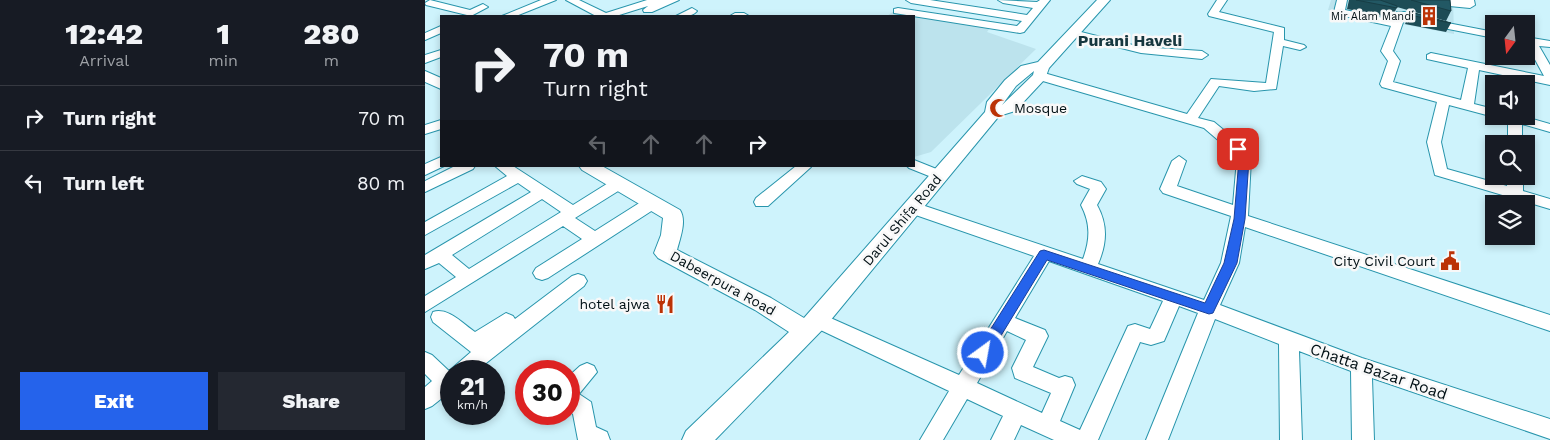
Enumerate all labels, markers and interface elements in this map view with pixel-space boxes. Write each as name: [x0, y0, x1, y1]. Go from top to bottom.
building icon: Mir Alam Mandi: [1418, 5, 1440, 27]
place label: Mir Alam Mandi: [1331, 10, 1414, 23]
north arrow: [1485, 15, 1535, 65]
map controls: [1485, 15, 1535, 245]
text: 12:42: [65, 16, 143, 51]
text: 1: [216, 16, 230, 51]
text: 280: [303, 16, 360, 51]
district label: Purani Haveli: [1078, 31, 1182, 50]
text: 70 m: [543, 34, 629, 76]
icon: right: [460, 35, 525, 100]
text: Arrival: [79, 51, 129, 70]
text: min: [208, 51, 238, 70]
text: m: [324, 51, 339, 70]
button: sound: [1485, 75, 1535, 125]
text: Turn right: [543, 76, 648, 101]
mosque icon: Mosque: [988, 97, 1010, 119]
place label: Mosque: [1014, 100, 1067, 116]
icon: right: [20, 104, 48, 132]
text: Turn right: [63, 107, 156, 130]
text: 70 m: [358, 107, 405, 130]
pin: [1217, 128, 1259, 170]
icon: left: [584, 130, 612, 158]
icon: ahead: [637, 130, 665, 158]
icon: ahead: [690, 130, 718, 158]
icon: right: [743, 130, 771, 158]
icon: arrive: [1224, 135, 1252, 163]
button: search: [1485, 135, 1535, 185]
icon: left: [20, 169, 48, 197]
street label: Darul Shifa Road: [859, 171, 945, 269]
text: Turn left: [63, 172, 144, 195]
text: 80 m: [357, 172, 405, 195]
button: layers: [1485, 195, 1535, 245]
street label: Dabeerpura Road: [667, 247, 779, 319]
public building icon: City Civil Court: [1439, 250, 1461, 272]
place label: City Civil Court: [1333, 253, 1435, 269]
restaurant icon: hotel ajwa: [654, 293, 676, 315]
place label: hotel ajwa: [579, 296, 650, 312]
position arrow: [956, 326, 1008, 378]
street label: Chatta Bazar Road: [1308, 339, 1450, 404]
speed limit sign: 30: [515, 360, 580, 425]
button: Exit: [20, 372, 208, 430]
button: Share: [218, 372, 405, 430]
text: 21: [460, 372, 485, 401]
text: km/h: [457, 398, 488, 412]

